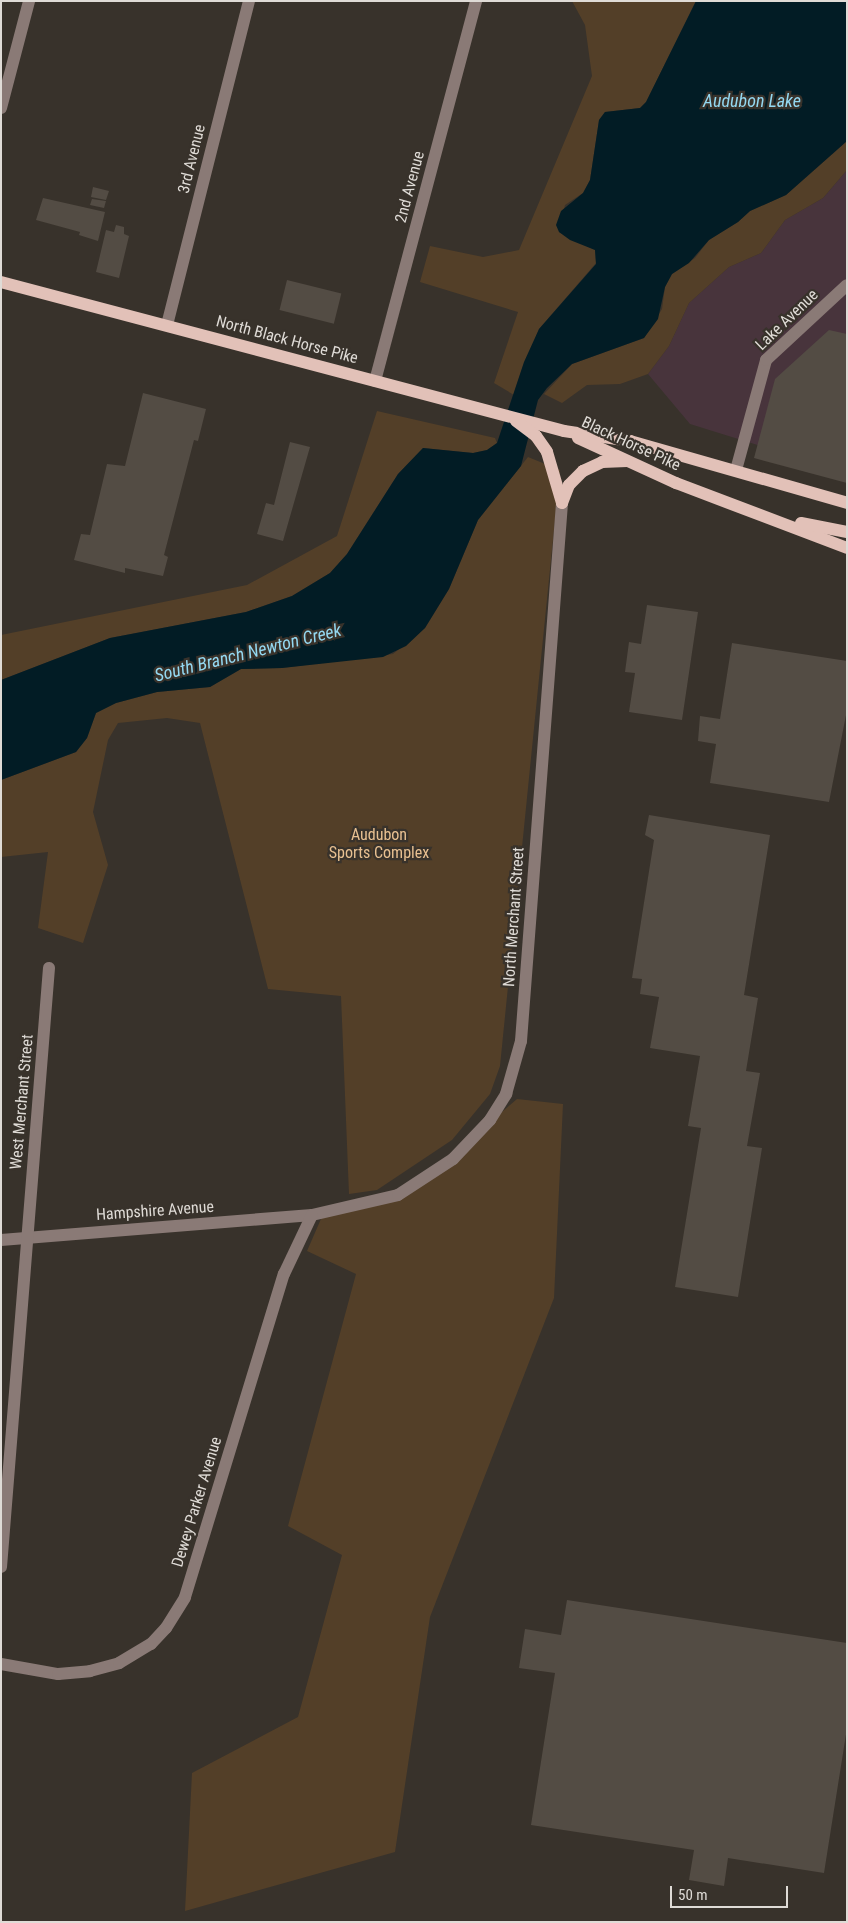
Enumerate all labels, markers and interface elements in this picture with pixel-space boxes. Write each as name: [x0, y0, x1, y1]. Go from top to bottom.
water label: Audubon Lake: [703, 90, 801, 112]
street label: 3rd Avenue: [174, 123, 210, 195]
street label: 2nd Avenue: [391, 149, 429, 225]
street label: Lake Avenue: [752, 285, 822, 355]
street label: North Black Horse Pike: [214, 312, 360, 368]
street label: Black Horse Pike: [579, 413, 683, 475]
water label: South Branch Newton Creek: [152, 619, 344, 687]
park label: Audubon Sports Complex: [329, 825, 429, 863]
street label: North Merchant Street: [500, 846, 528, 988]
street label: West Merchant Street: [7, 1033, 37, 1171]
street label: Hampshire Avenue: [95, 1197, 215, 1225]
street label: Dewey Parker Avenue: [168, 1435, 226, 1569]
scale bar: [673, 1876, 790, 1908]
text: 50 m: [678, 1886, 708, 1904]

